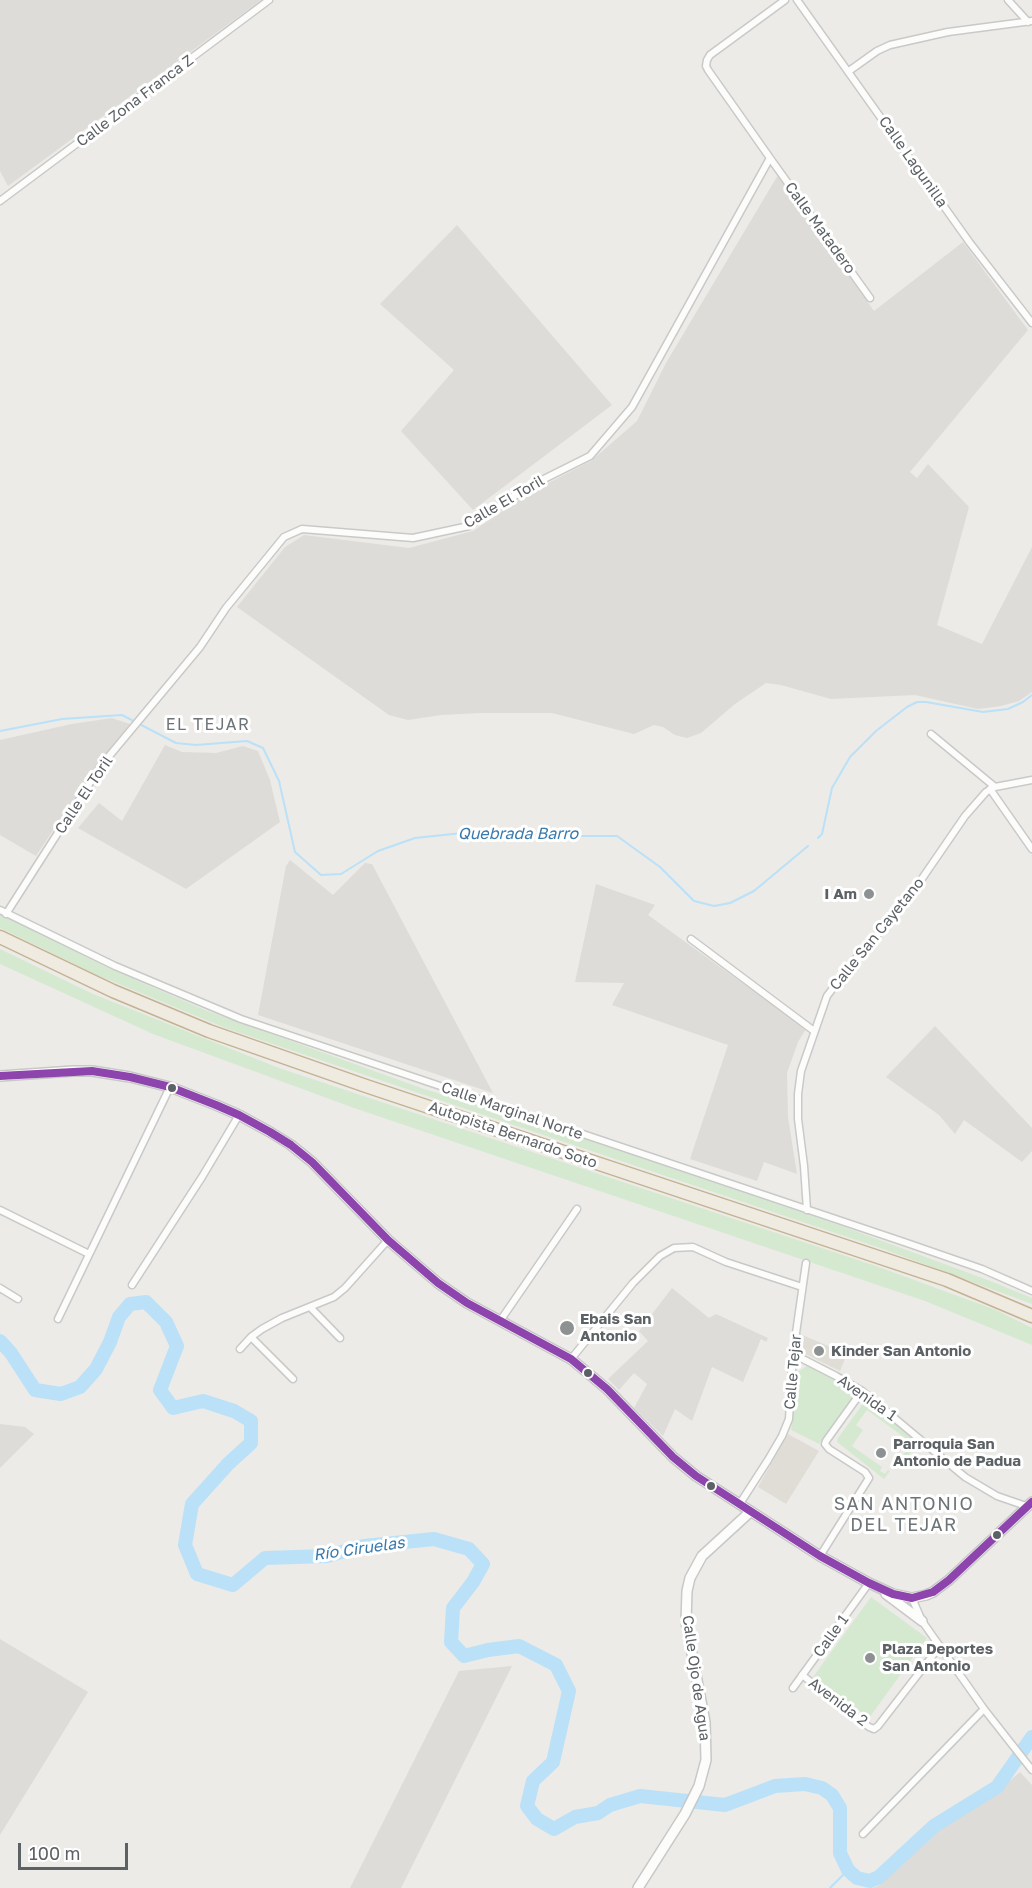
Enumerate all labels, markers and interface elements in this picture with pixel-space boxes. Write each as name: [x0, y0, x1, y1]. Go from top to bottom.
street label: Calle Zona Franca Z: [73, 51, 197, 151]
street label: Calle Lagunilla: [875, 113, 951, 211]
street label: Calle Matadero: [781, 179, 859, 277]
street label: Calle El Toril: [461, 472, 547, 532]
district label: EL TEJAR: [166, 715, 250, 735]
street label: Calle El Toril: [51, 753, 117, 837]
water label: Quebrada Barro: [458, 824, 578, 844]
street label: Calle San Cayetano: [826, 874, 928, 994]
place label: I Am: [824, 885, 857, 903]
marker: I Am: [862, 887, 876, 901]
street label: Calle Marginal Norte: [439, 1078, 585, 1144]
unlabelled marker: [166, 1082, 178, 1094]
street label: Autopista Bernardo Soto: [426, 1098, 600, 1172]
place label: Ebais San Antonio: [580, 1310, 651, 1345]
marker: Ebais San Antonio: [558, 1319, 576, 1337]
street label: Calle Tejar: [781, 1334, 805, 1410]
place label: Kinder San Antonio: [831, 1342, 971, 1360]
marker: Kinder San Antonio: [812, 1344, 826, 1358]
unlabelled marker: [582, 1367, 594, 1379]
street label: Avenida 1: [834, 1371, 900, 1425]
place label: Parroquia San Antonio de Padua: [893, 1435, 1021, 1470]
marker: Parroquia San Antonio de Padua: [874, 1446, 888, 1460]
unlabelled marker: [705, 1480, 717, 1492]
district label: SAN ANTONIO DEL TEJAR: [834, 1493, 974, 1536]
unlabelled marker: [991, 1529, 1003, 1541]
water label: Río Ciruelas: [312, 1533, 406, 1565]
street label: Calle 1: [810, 1611, 852, 1661]
street label: Calle Ojo de Agua: [678, 1614, 714, 1742]
place label: Plaza Deportes San Antonio: [882, 1640, 993, 1675]
marker: Plaza Deportes San Antonio: [863, 1651, 877, 1665]
street label: Avenida 2: [805, 1674, 871, 1730]
scale bar: [21, 1831, 130, 1869]
text: 100 m: [29, 1842, 80, 1864]

